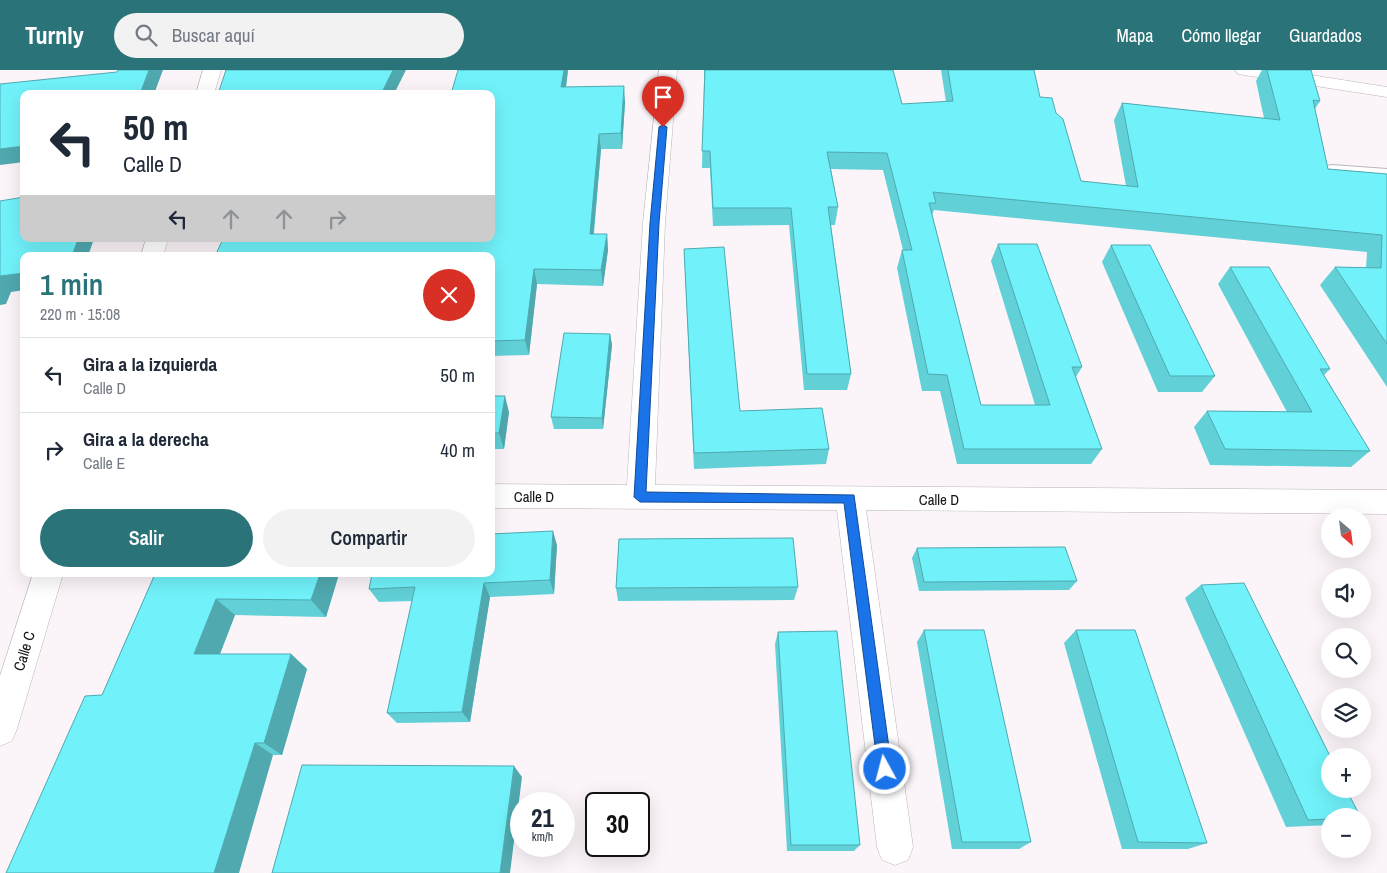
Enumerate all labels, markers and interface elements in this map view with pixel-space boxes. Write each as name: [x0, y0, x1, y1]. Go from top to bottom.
search box: [114, 13, 464, 58]
text: Turnly: [25, 19, 84, 51]
icon: search: [132, 21, 160, 49]
text: Buscar aquí: [172, 22, 255, 48]
text: Mapa: [1116, 23, 1153, 48]
text: Cómo llegar: [1181, 23, 1261, 48]
text: Guardados: [1289, 23, 1362, 48]
pin: [642, 76, 684, 127]
icon: arrive: [649, 83, 677, 111]
text: 50 m: [123, 104, 188, 151]
icon: left: [40, 110, 105, 175]
text: Calle D: [123, 149, 182, 179]
icon: left: [164, 205, 192, 233]
icon: ahead: [217, 205, 245, 233]
icon: ahead: [270, 205, 298, 233]
icon: right: [323, 205, 351, 233]
text: 1 min: [40, 264, 103, 304]
button: close: [423, 269, 475, 321]
text: 220 m · 15:08: [40, 303, 120, 325]
text: Gira a la izquierda: [83, 351, 217, 377]
icon: left: [40, 361, 68, 389]
text: 50 m: [440, 362, 475, 388]
text: Calle D: [83, 377, 126, 399]
text: Gira a la derecha: [83, 426, 209, 452]
icon: right: [40, 436, 68, 464]
text: 40 m: [440, 437, 475, 463]
text: Calle E: [83, 452, 125, 474]
street label: Calle D: [514, 486, 554, 507]
street label: Calle D: [919, 489, 959, 510]
north arrow: [1321, 508, 1371, 558]
map controls: [1321, 508, 1371, 858]
button: Salir: [40, 509, 253, 567]
button: Compartir: [263, 509, 475, 567]
button: sound: [1321, 568, 1371, 618]
button: search: [1321, 628, 1371, 678]
street label: Calle C: [8, 629, 40, 673]
button: layers: [1321, 688, 1371, 738]
position arrow: [858, 742, 910, 794]
button: +: [1321, 748, 1371, 798]
speed limit sign: 30: [585, 792, 650, 857]
text: 21: [531, 801, 554, 835]
button: −: [1321, 808, 1371, 858]
text: km/h: [532, 829, 553, 845]

